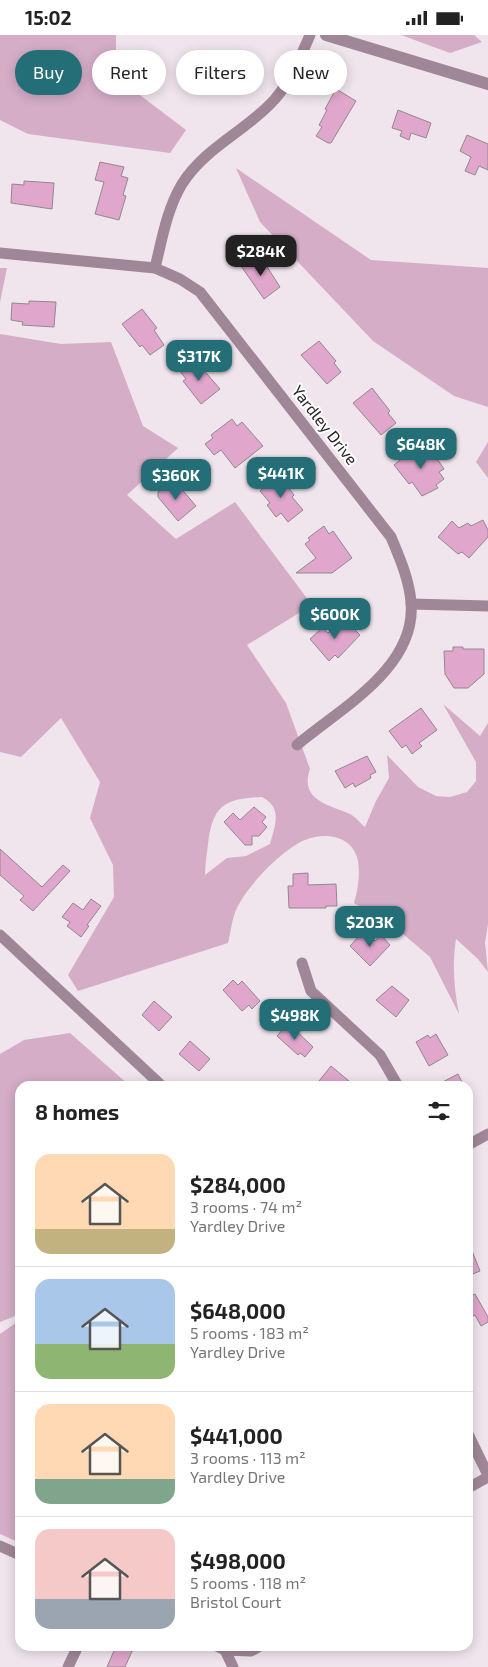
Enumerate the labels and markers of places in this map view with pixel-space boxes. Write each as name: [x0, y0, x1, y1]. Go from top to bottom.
pin: $284K: [226, 235, 296, 277]
pin: $317K: [164, 339, 234, 382]
pin: $648K: [386, 427, 456, 470]
pin: $441K: [246, 457, 316, 499]
pin: $360K: [141, 459, 211, 501]
pin: $600K: [300, 597, 370, 640]
pin: $203K: [335, 905, 405, 948]
pin: $498K: [260, 999, 330, 1041]

